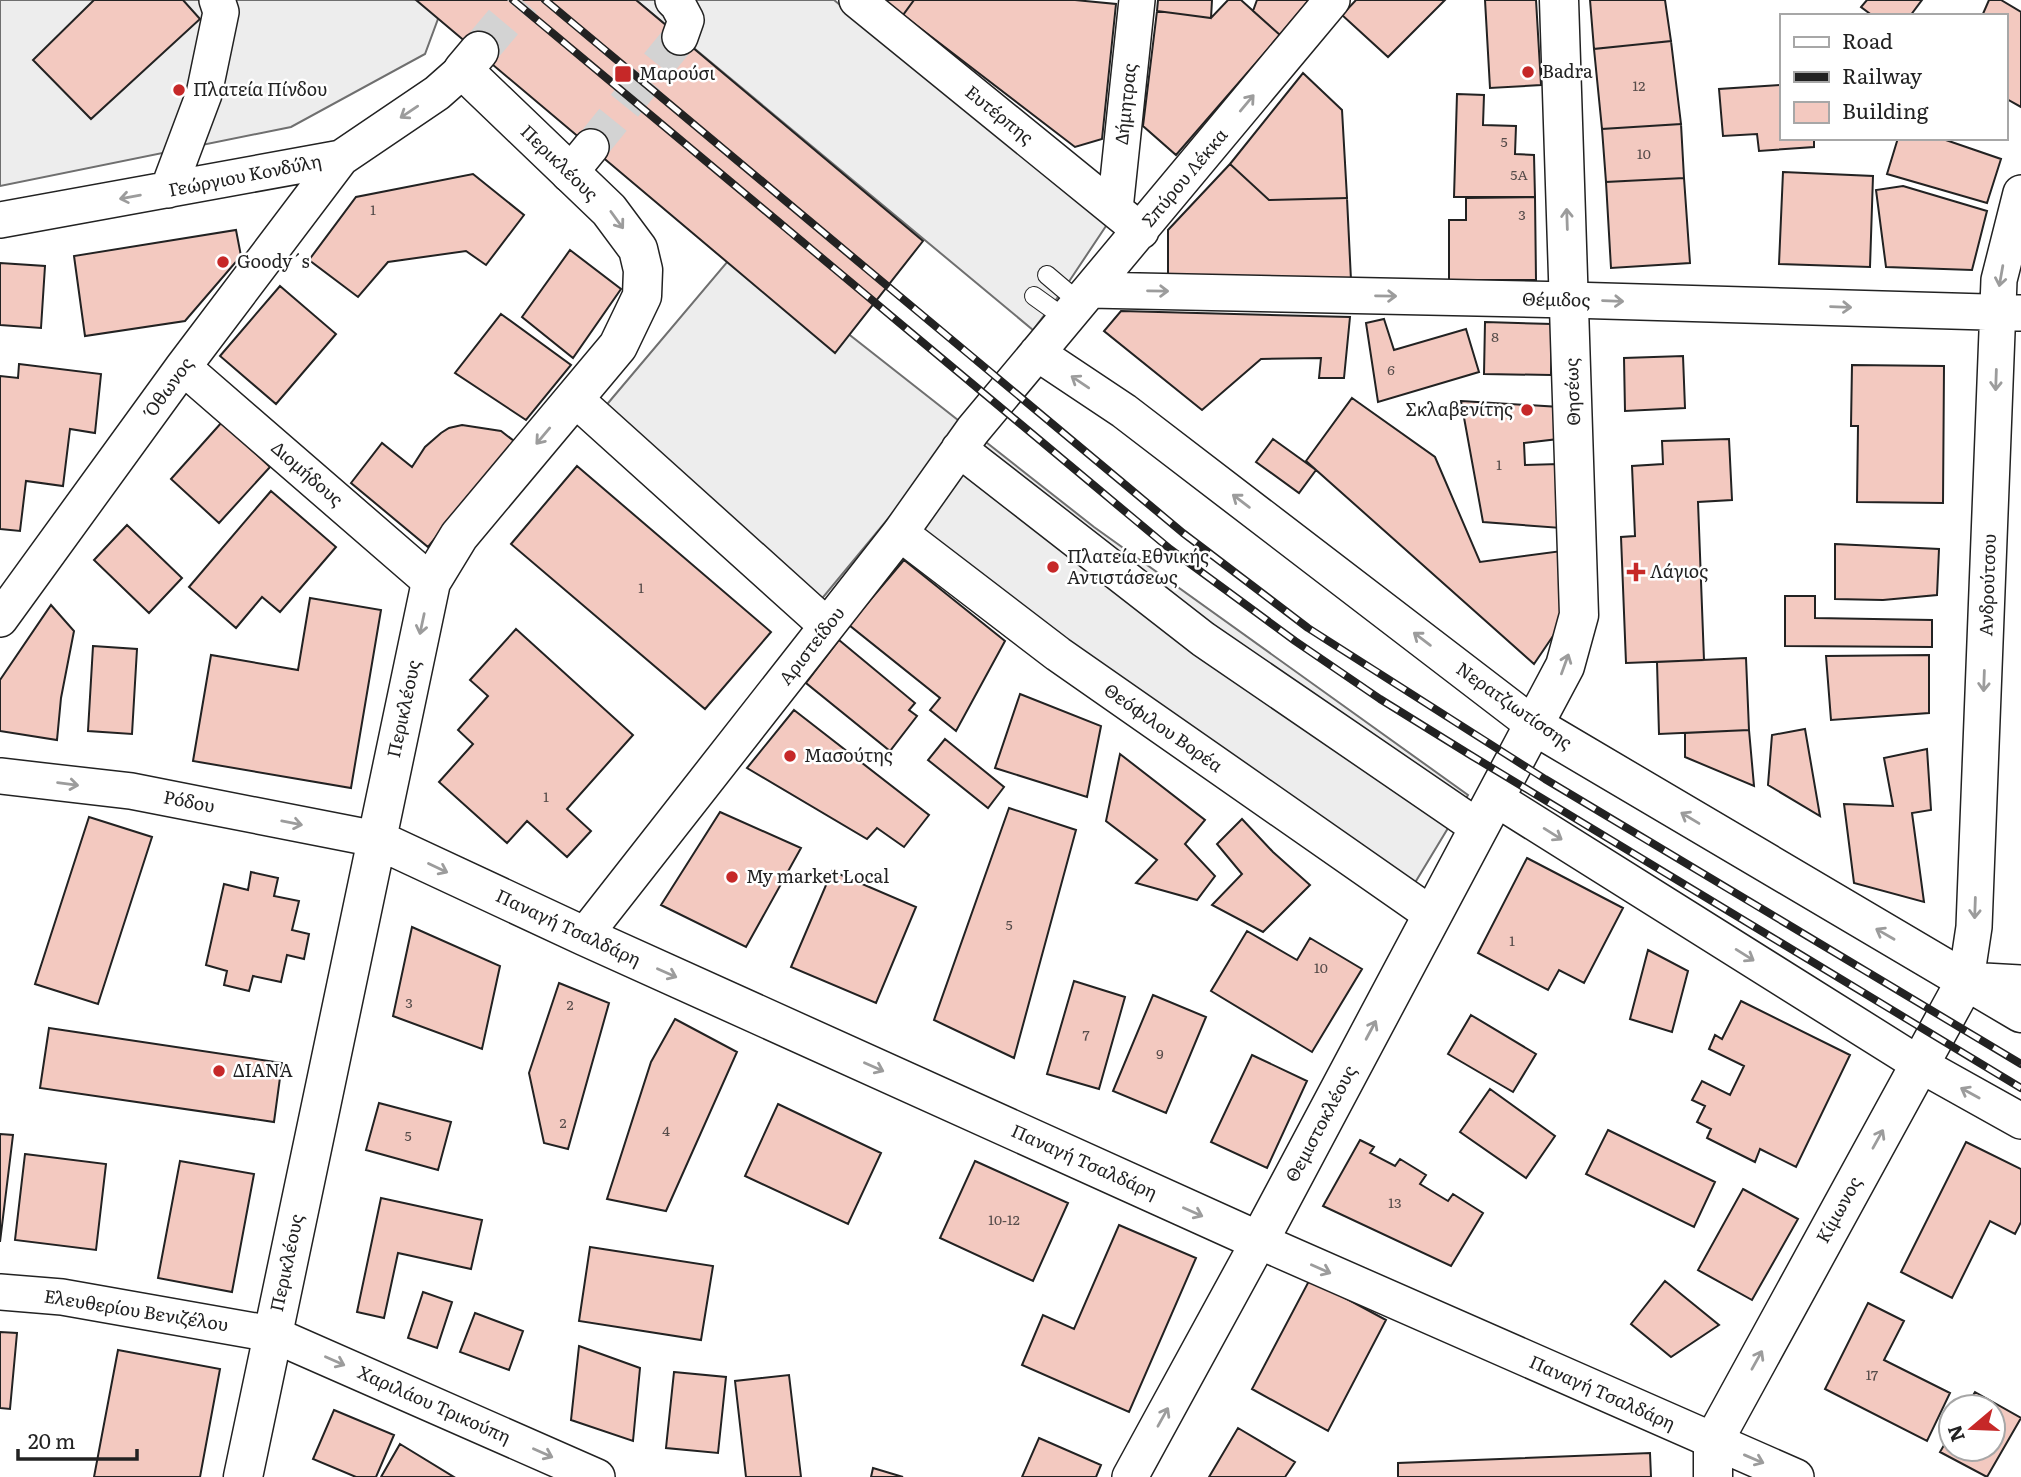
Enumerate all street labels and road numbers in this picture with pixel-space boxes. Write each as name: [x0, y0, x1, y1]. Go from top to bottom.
street label: Δήμητρας: [1107, 62, 1142, 146]
street label: Ευτέρπης: [960, 78, 1040, 150]
street label: Περικλέους: [515, 118, 605, 206]
street label: Σπύρου Λέκκα: [1134, 122, 1233, 232]
street label: Γεώργιου Κονδύλη: [166, 146, 324, 203]
street label: Θέμιδος: [1522, 284, 1590, 313]
street label: Όθωνος: [135, 351, 199, 424]
street label: Θησέως: [1557, 357, 1586, 427]
street label: Διομήδους: [266, 434, 350, 512]
street label: Ανδρούτσου: [1971, 533, 2002, 637]
street label: Αριστείδου: [771, 600, 850, 690]
street label: Νερατζιωτίσσης: [1451, 655, 1578, 755]
street label: Περικλέους: [379, 657, 426, 760]
street label: Θεόφιλου Βορέα: [1099, 676, 1229, 778]
street label: Ρόδου: [161, 782, 217, 819]
street label: Παναγή Τσαλδάρη: [492, 881, 645, 972]
street label: Θεμιστοκλέους: [1277, 1060, 1362, 1187]
street label: Παναγή Τσαλδάρη: [1007, 1116, 1162, 1205]
street label: Κίμωνος: [1808, 1171, 1867, 1248]
street label: Περικλέους: [262, 1211, 309, 1314]
street label: Ελευθερίου Βενιζέλου: [42, 1282, 230, 1337]
street label: Παναγή Τσαλδάρη: [1525, 1347, 1680, 1436]
street label: Χαριλάου Τρικούπη: [354, 1358, 515, 1449]

